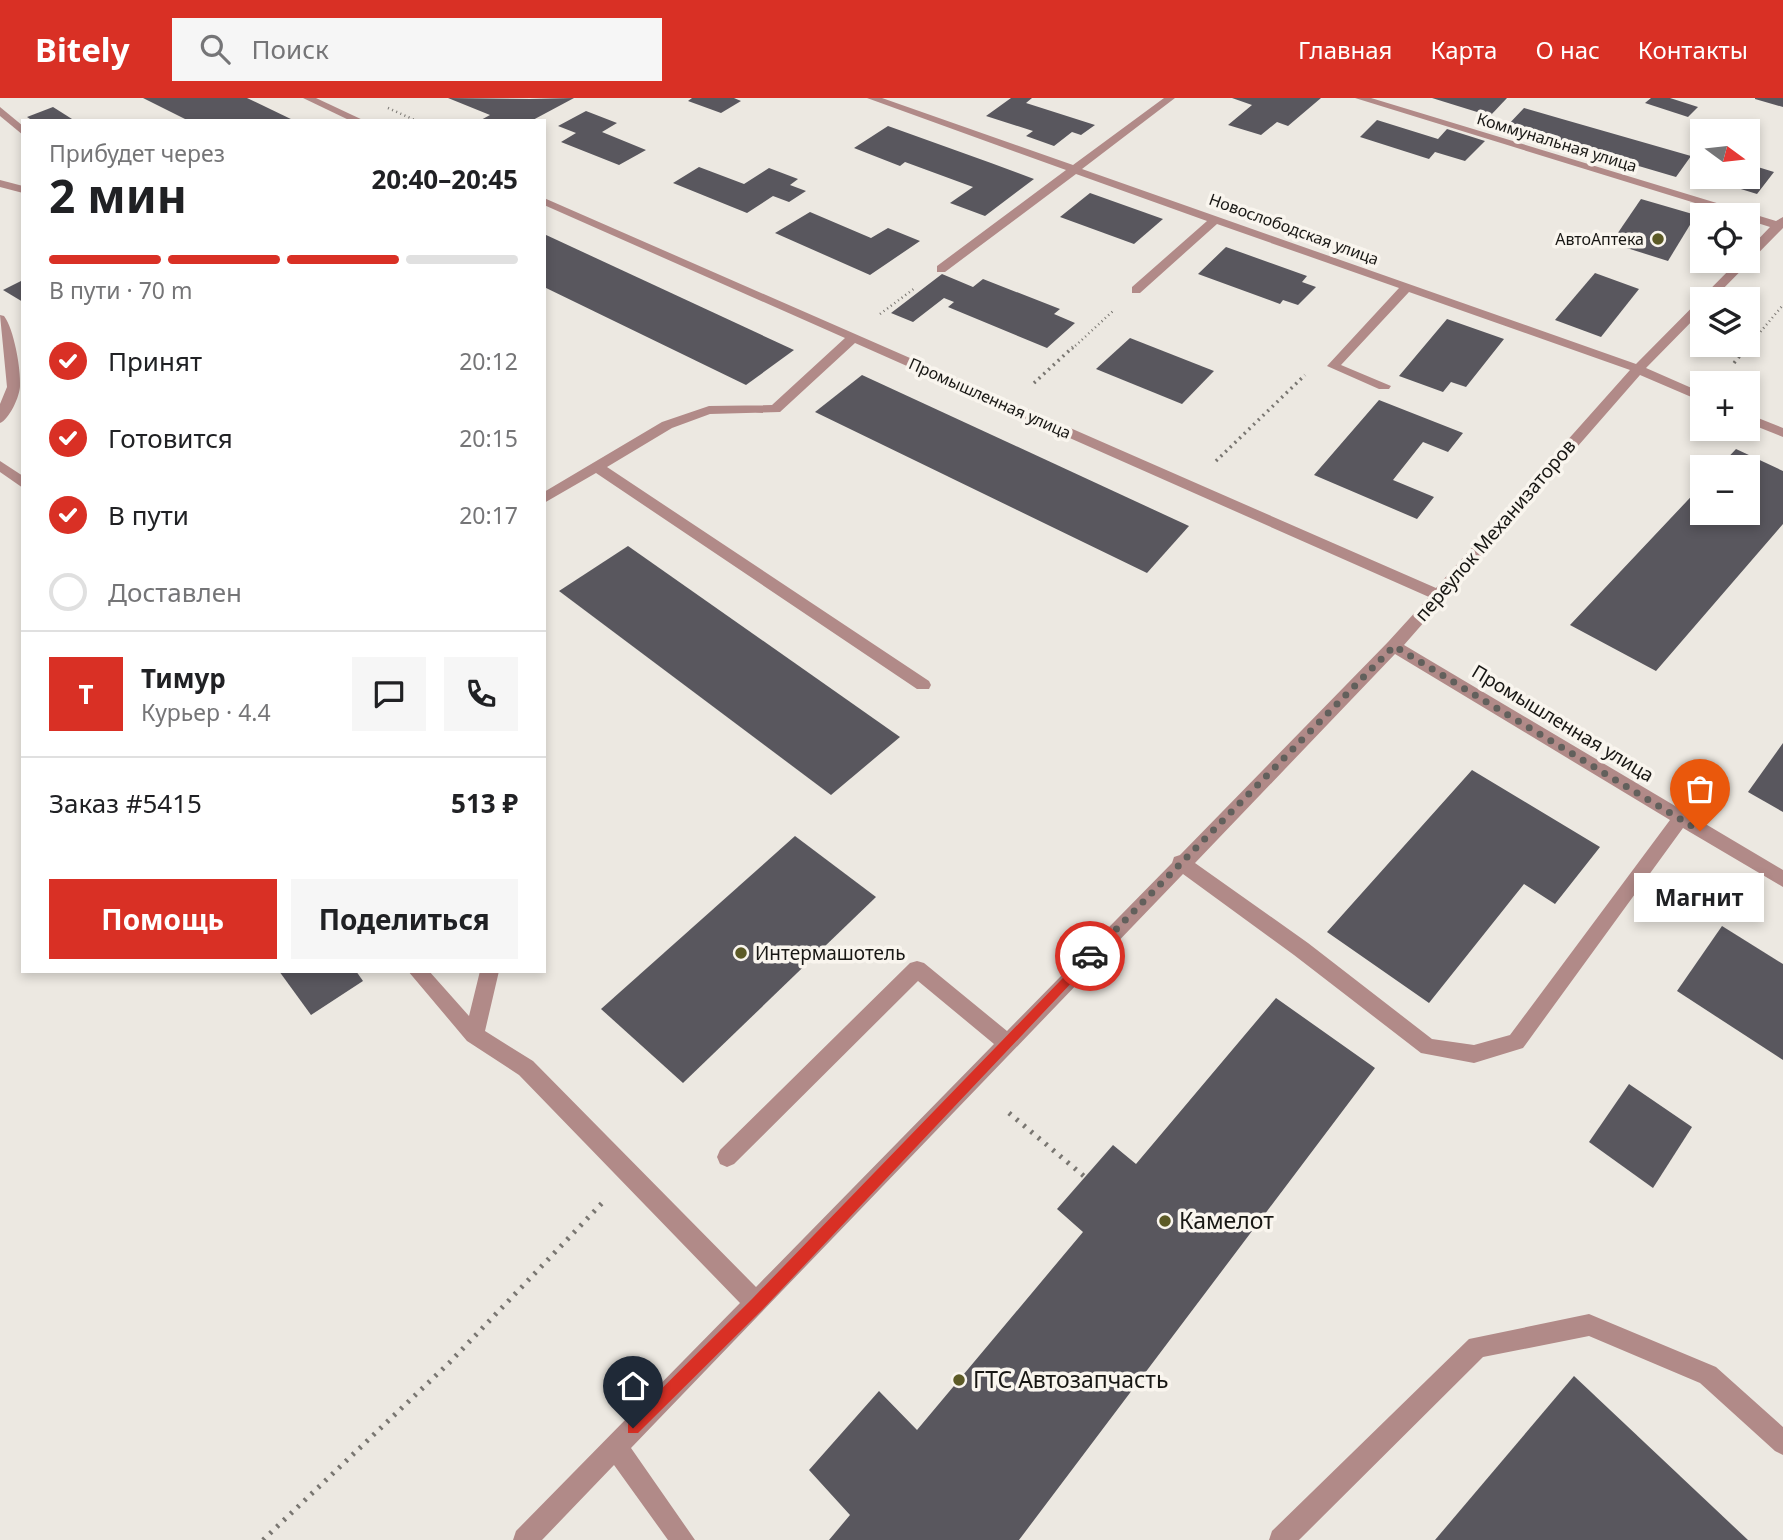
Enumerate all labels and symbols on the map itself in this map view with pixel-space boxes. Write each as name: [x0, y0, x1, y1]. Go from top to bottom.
street label: Коммунальная улица: [1474, 107, 1640, 177]
north arrow: [1690, 119, 1760, 189]
street label: Новослободская улица: [1206, 188, 1382, 270]
place label: АвтоАптека: [1555, 228, 1644, 250]
marker: АвтоАптека: [1650, 231, 1666, 247]
street label: Промышленная улица: [905, 352, 1075, 444]
street label: переулок Механизаторов: [1409, 433, 1581, 627]
street label: Промышленная улица: [1467, 658, 1659, 788]
pin: [1670, 759, 1730, 831]
callout: Магнит: [1635, 873, 1765, 922]
courier: [1055, 921, 1125, 991]
place label: Интермашотель: [755, 940, 906, 966]
marker: Интермашотель: [733, 945, 749, 961]
place label: Камелот: [1179, 1204, 1274, 1236]
marker: Камелот: [1157, 1213, 1173, 1229]
pin: [603, 1356, 663, 1428]
place label: ГТС Автозапчасть: [973, 1363, 1169, 1395]
marker: ГТС Автозапчасть: [951, 1372, 967, 1388]

